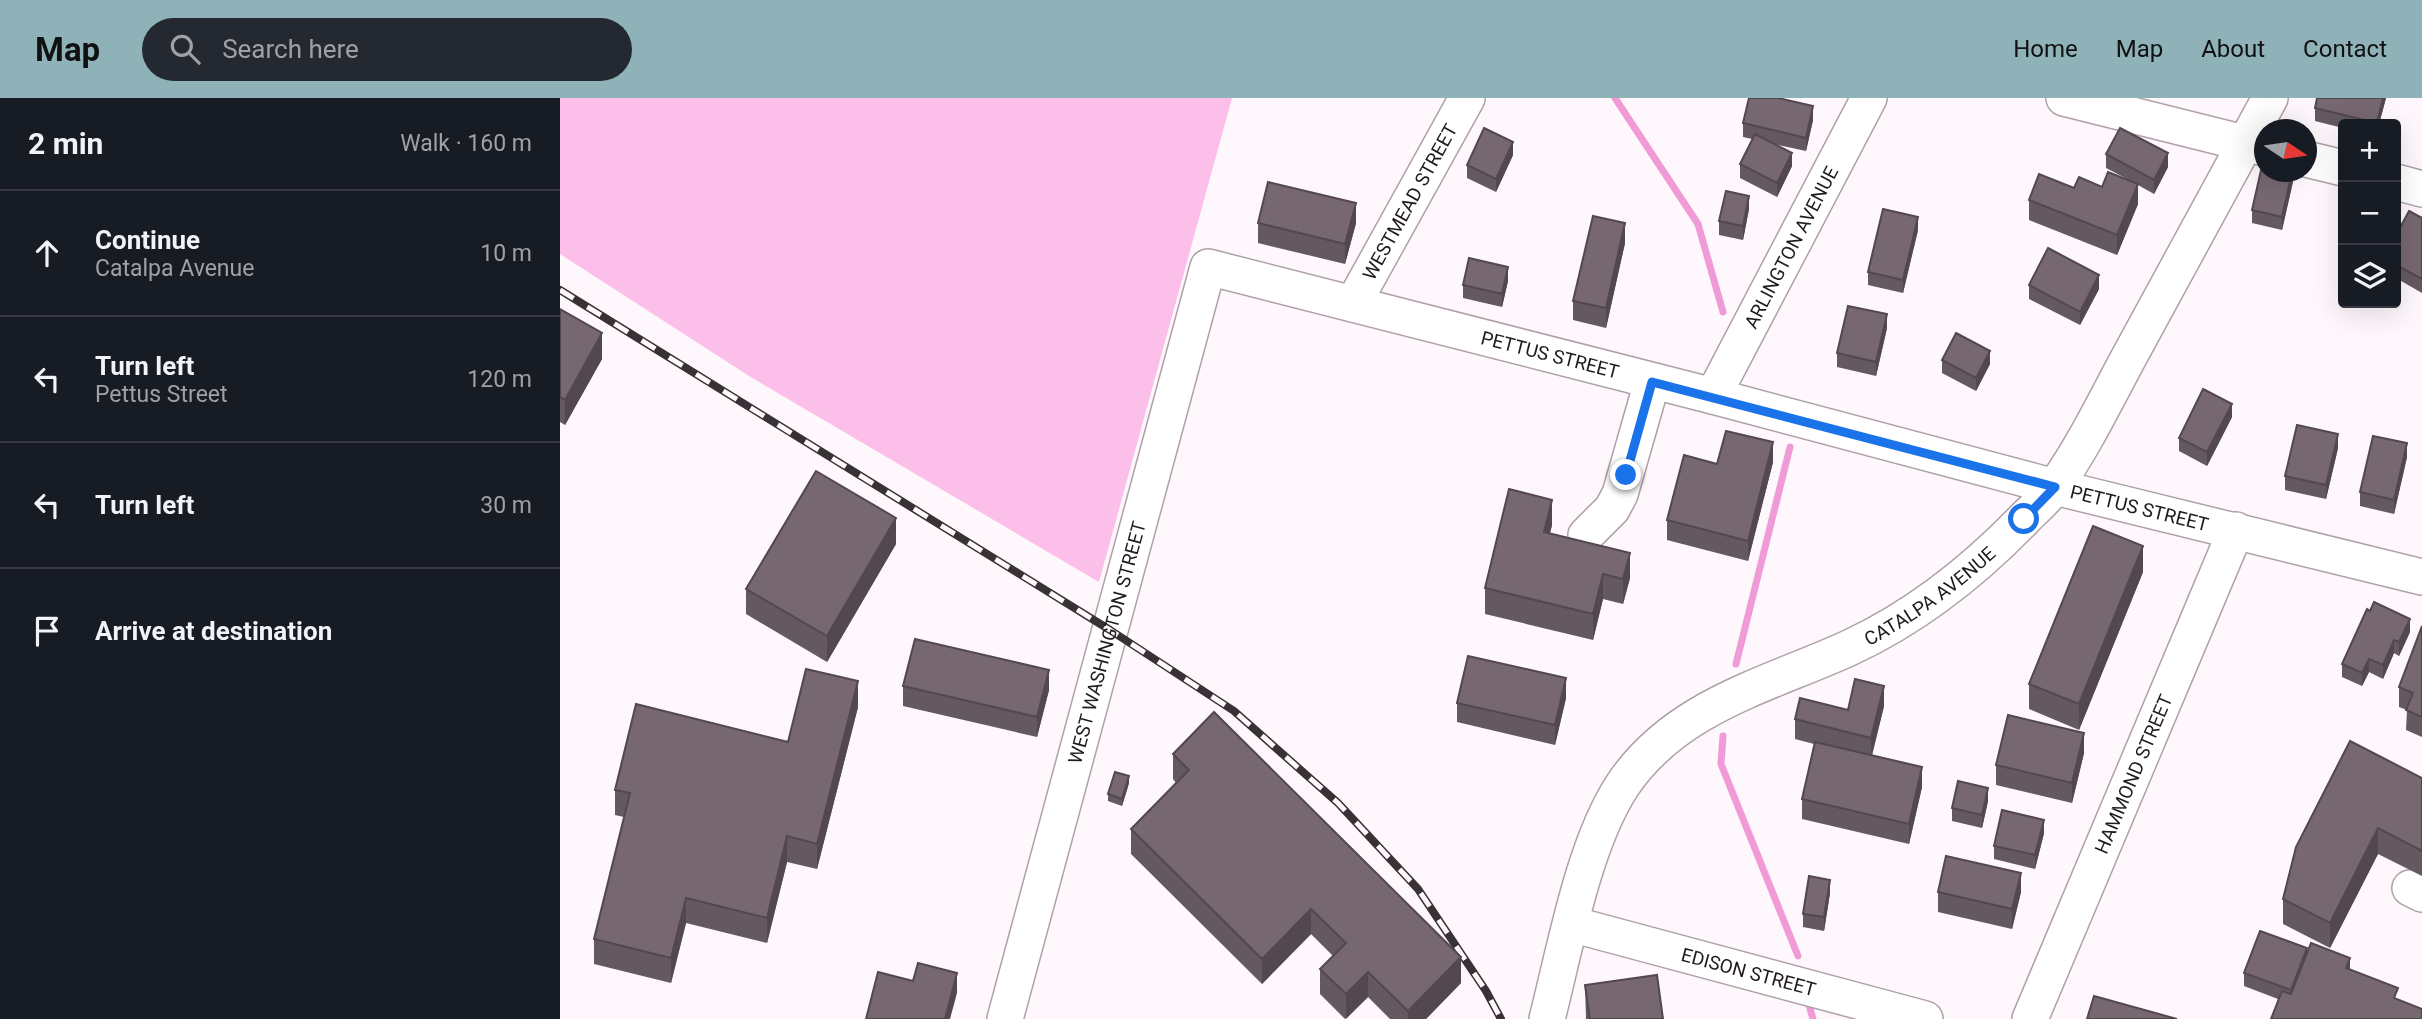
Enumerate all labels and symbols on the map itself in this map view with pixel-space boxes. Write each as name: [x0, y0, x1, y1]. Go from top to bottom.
north arrow: [2254, 119, 2317, 182]
street label: WESTMEAD STREET: [1358, 120, 1462, 284]
street label: ARLINGTON AVENUE: [1739, 162, 1843, 332]
street label: PETTUS STREET: [1479, 326, 1621, 384]
route end: [1610, 459, 1641, 490]
street label: PETTUS STREET: [2068, 480, 2211, 536]
route start: [2008, 503, 2039, 534]
street label: WEST WASHINGTON STREET: [1063, 519, 1151, 766]
street label: CATALPA AVENUE: [1860, 542, 2000, 651]
street label: HAMMOND STREET: [2090, 691, 2177, 857]
street label: EDISON STREET: [1679, 943, 1818, 1001]

